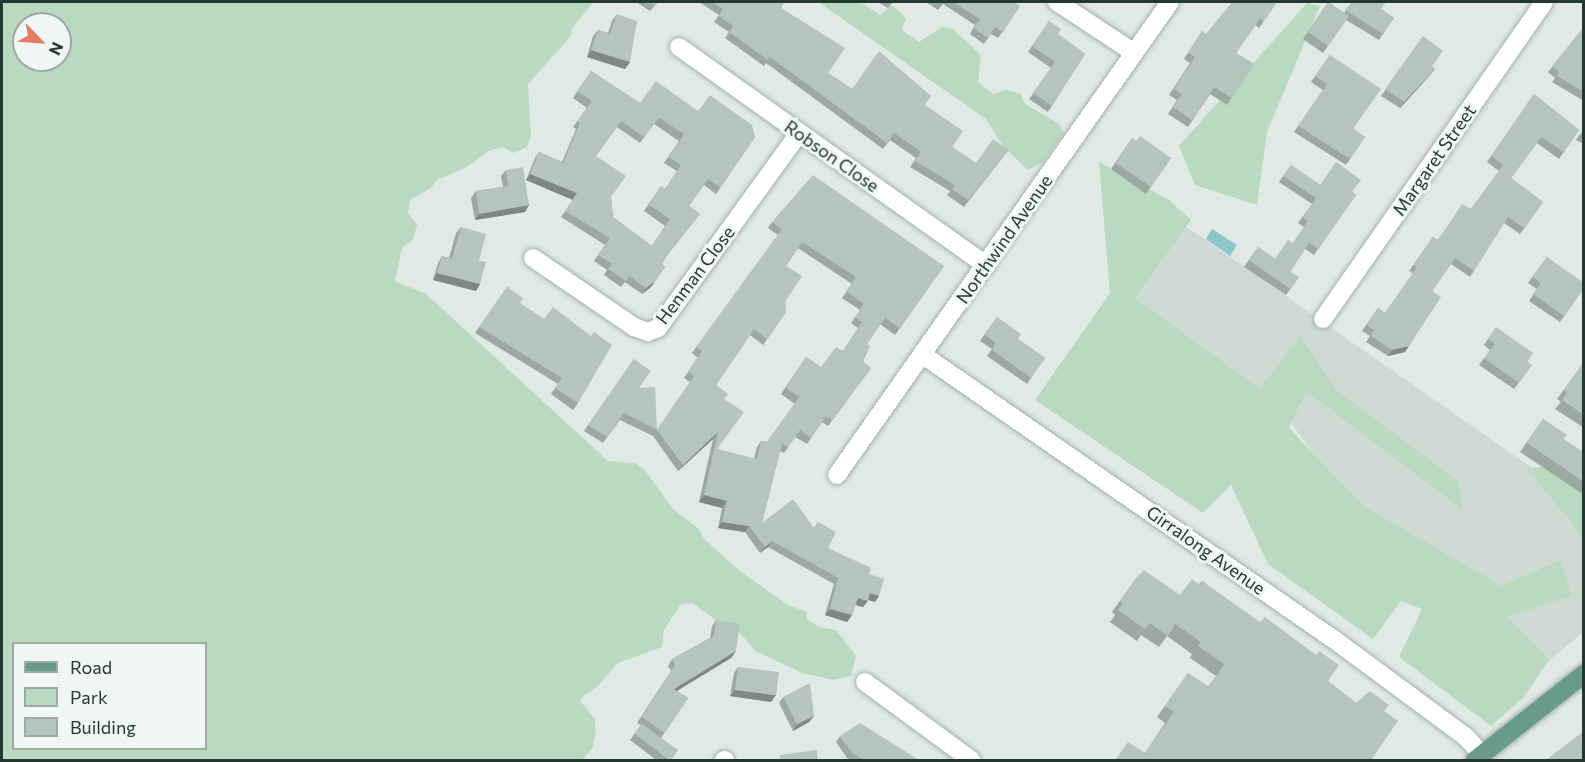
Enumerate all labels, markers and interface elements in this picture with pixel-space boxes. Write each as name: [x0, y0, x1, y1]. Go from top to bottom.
north arrow: [12, 12, 72, 72]
text: N: [46, 40, 68, 58]
street label: Margaret Street: [1388, 100, 1480, 220]
street label: Robson Close: [781, 115, 883, 197]
street label: Northwind Avenue: [952, 170, 1056, 308]
street label: Henman Close: [651, 222, 739, 328]
street label: Girralong Avenue: [1142, 501, 1270, 599]
legend: [12, 642, 207, 750]
text: Road: [70, 656, 112, 678]
text: Park: [70, 686, 108, 708]
text: Building: [70, 716, 136, 738]

